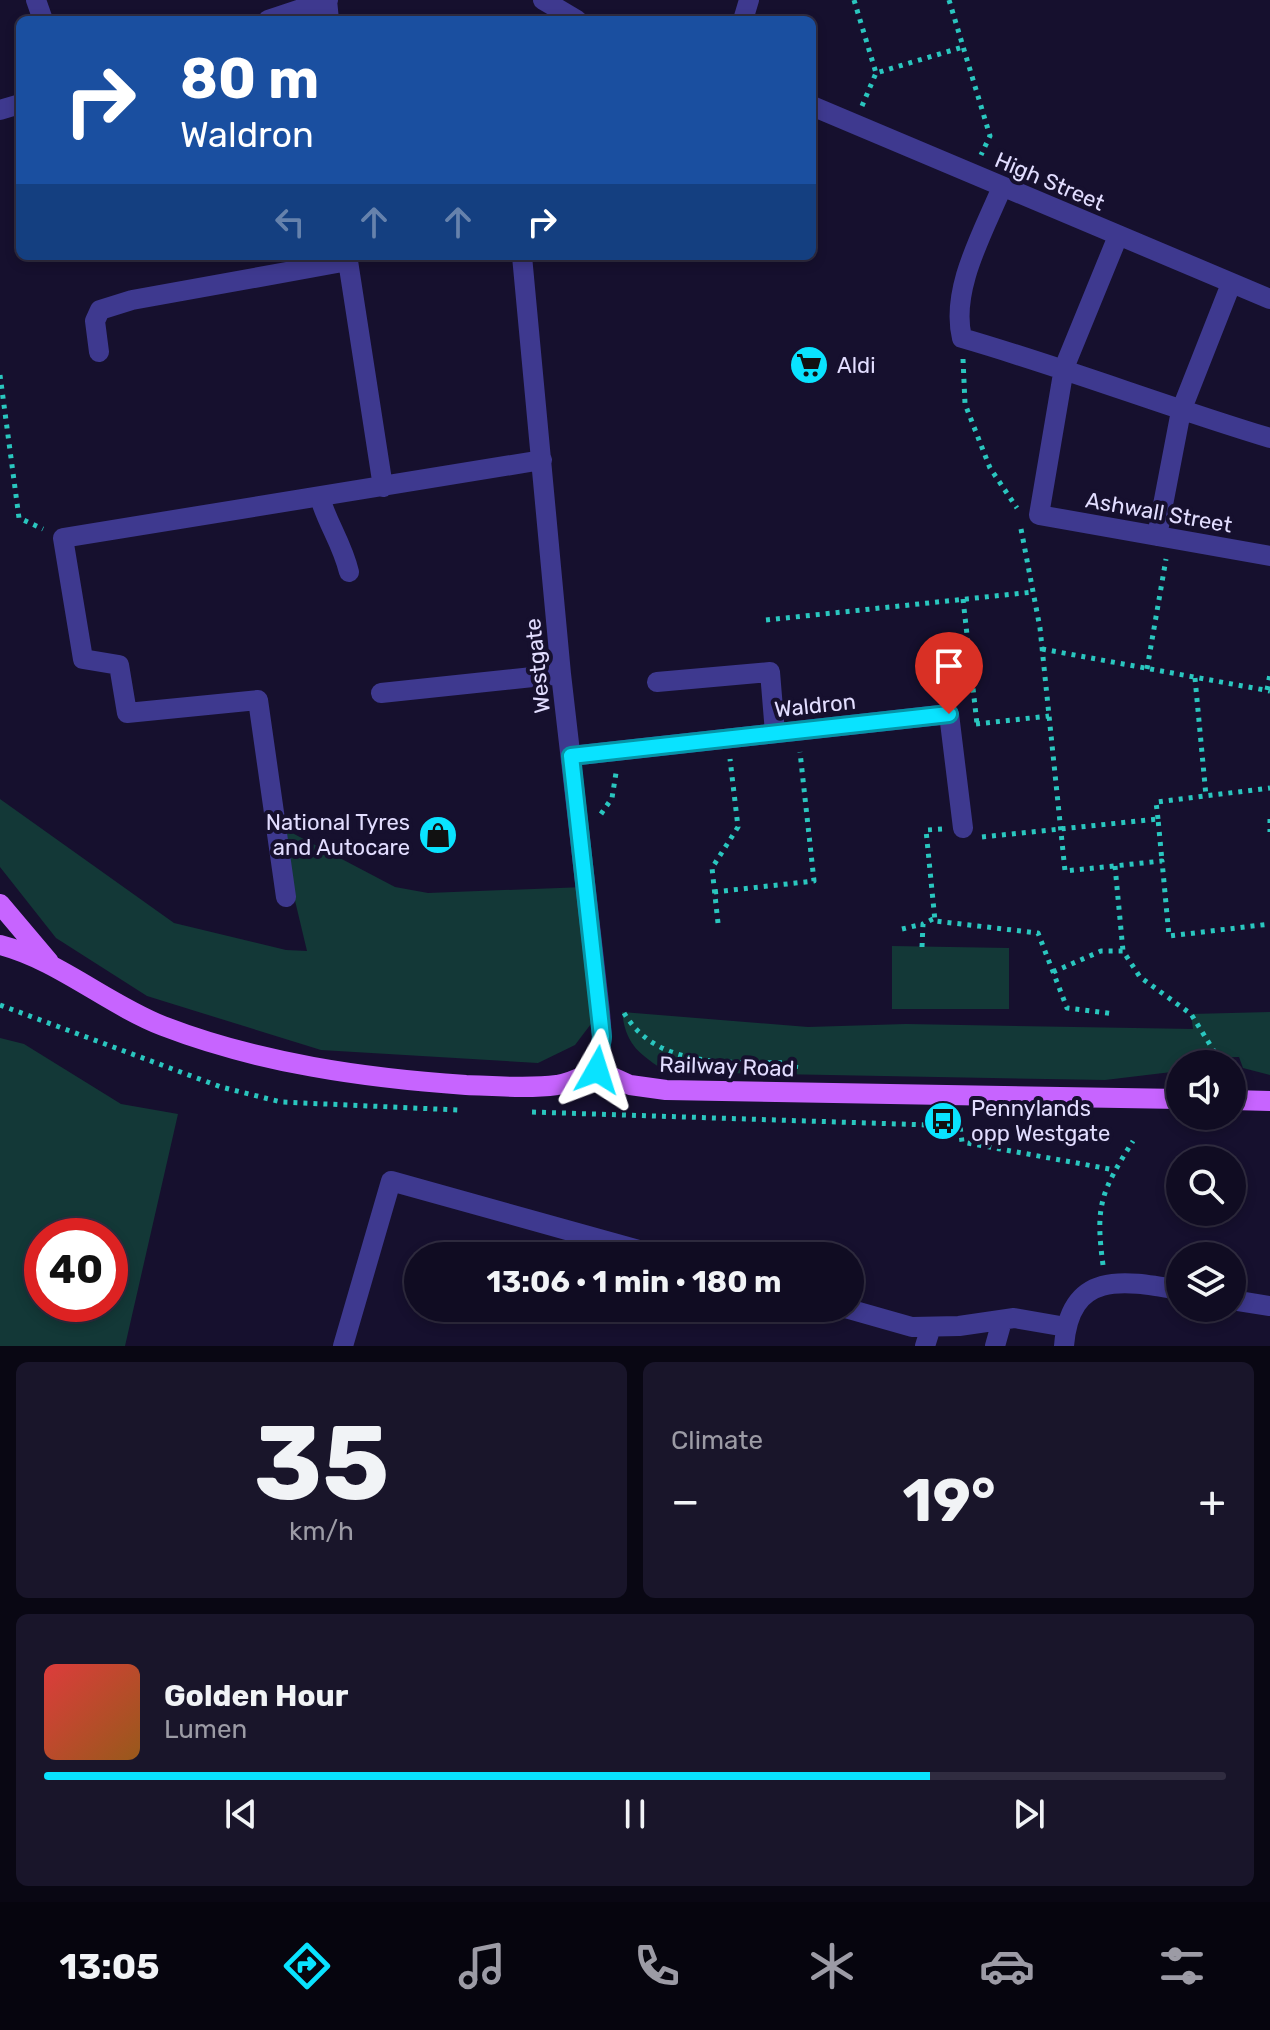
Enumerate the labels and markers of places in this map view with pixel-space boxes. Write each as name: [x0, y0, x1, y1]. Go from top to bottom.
supermarket icon: Aldi: [788, 344, 830, 386]
place label: Aldi: [837, 352, 876, 379]
pin: [915, 632, 983, 714]
place label: National Tyres and Autocare: [266, 809, 410, 861]
shop icon: National Tyres and Autocare: [417, 814, 459, 856]
place label: Pennylands opp Westgate: [971, 1095, 1110, 1147]
bus stop icon: Pennylands opp Westgate: [922, 1100, 964, 1142]

